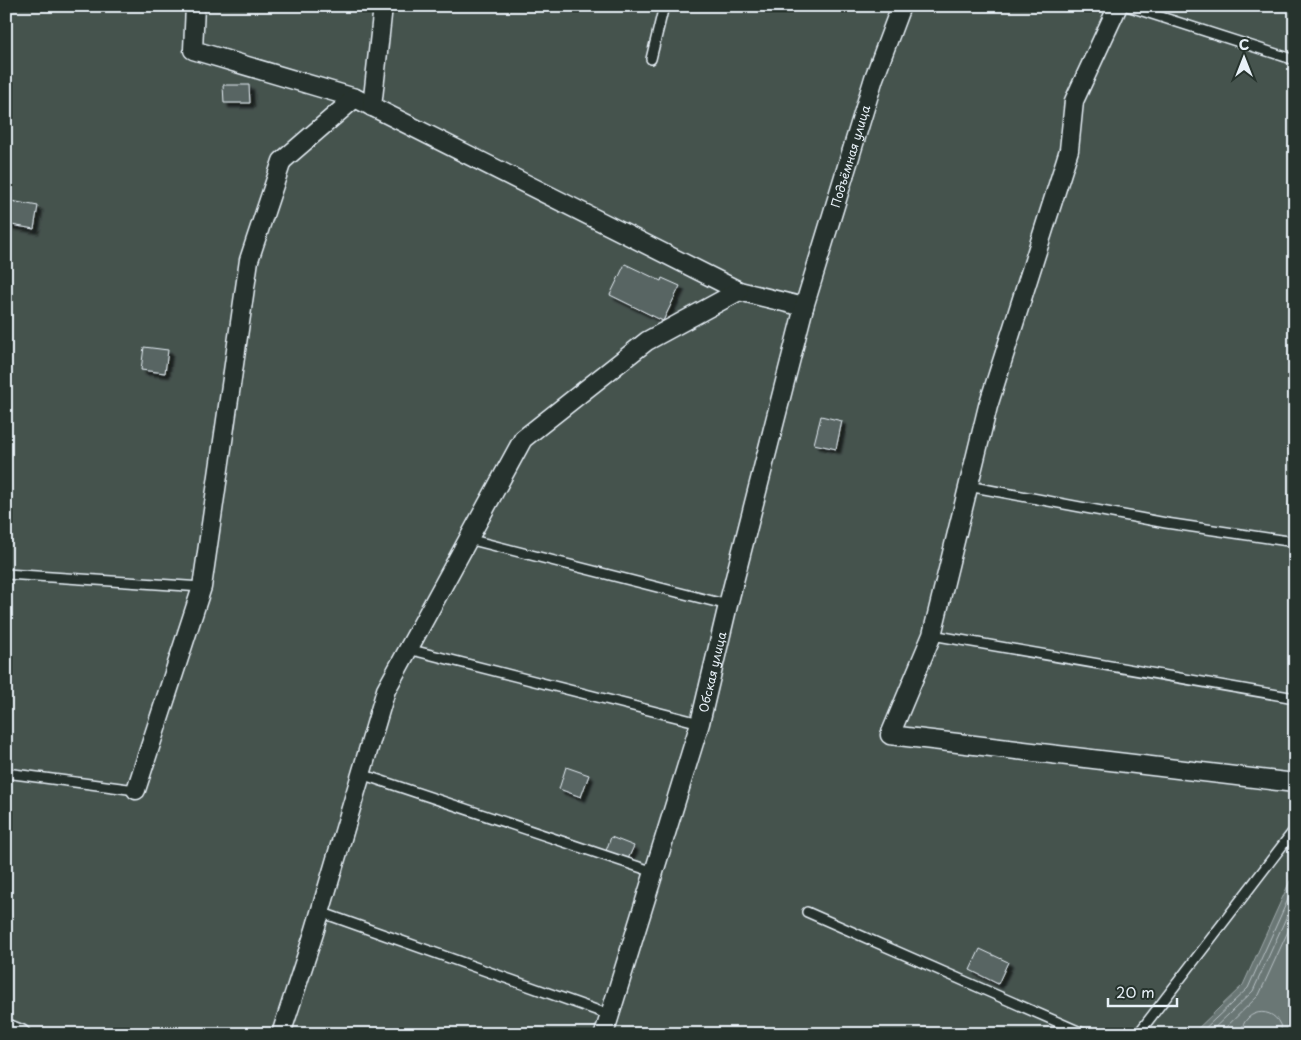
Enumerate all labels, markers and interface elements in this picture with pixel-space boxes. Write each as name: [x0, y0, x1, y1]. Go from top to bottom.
north arrow: [1218, 32, 1268, 82]
text: С: [1239, 34, 1249, 55]
street label: Подъёмная улица: [826, 102, 874, 210]
street label: Обская улица: [694, 629, 731, 714]
scale bar: [1108, 975, 1177, 1007]
text: 20 m: [1116, 980, 1155, 1003]

